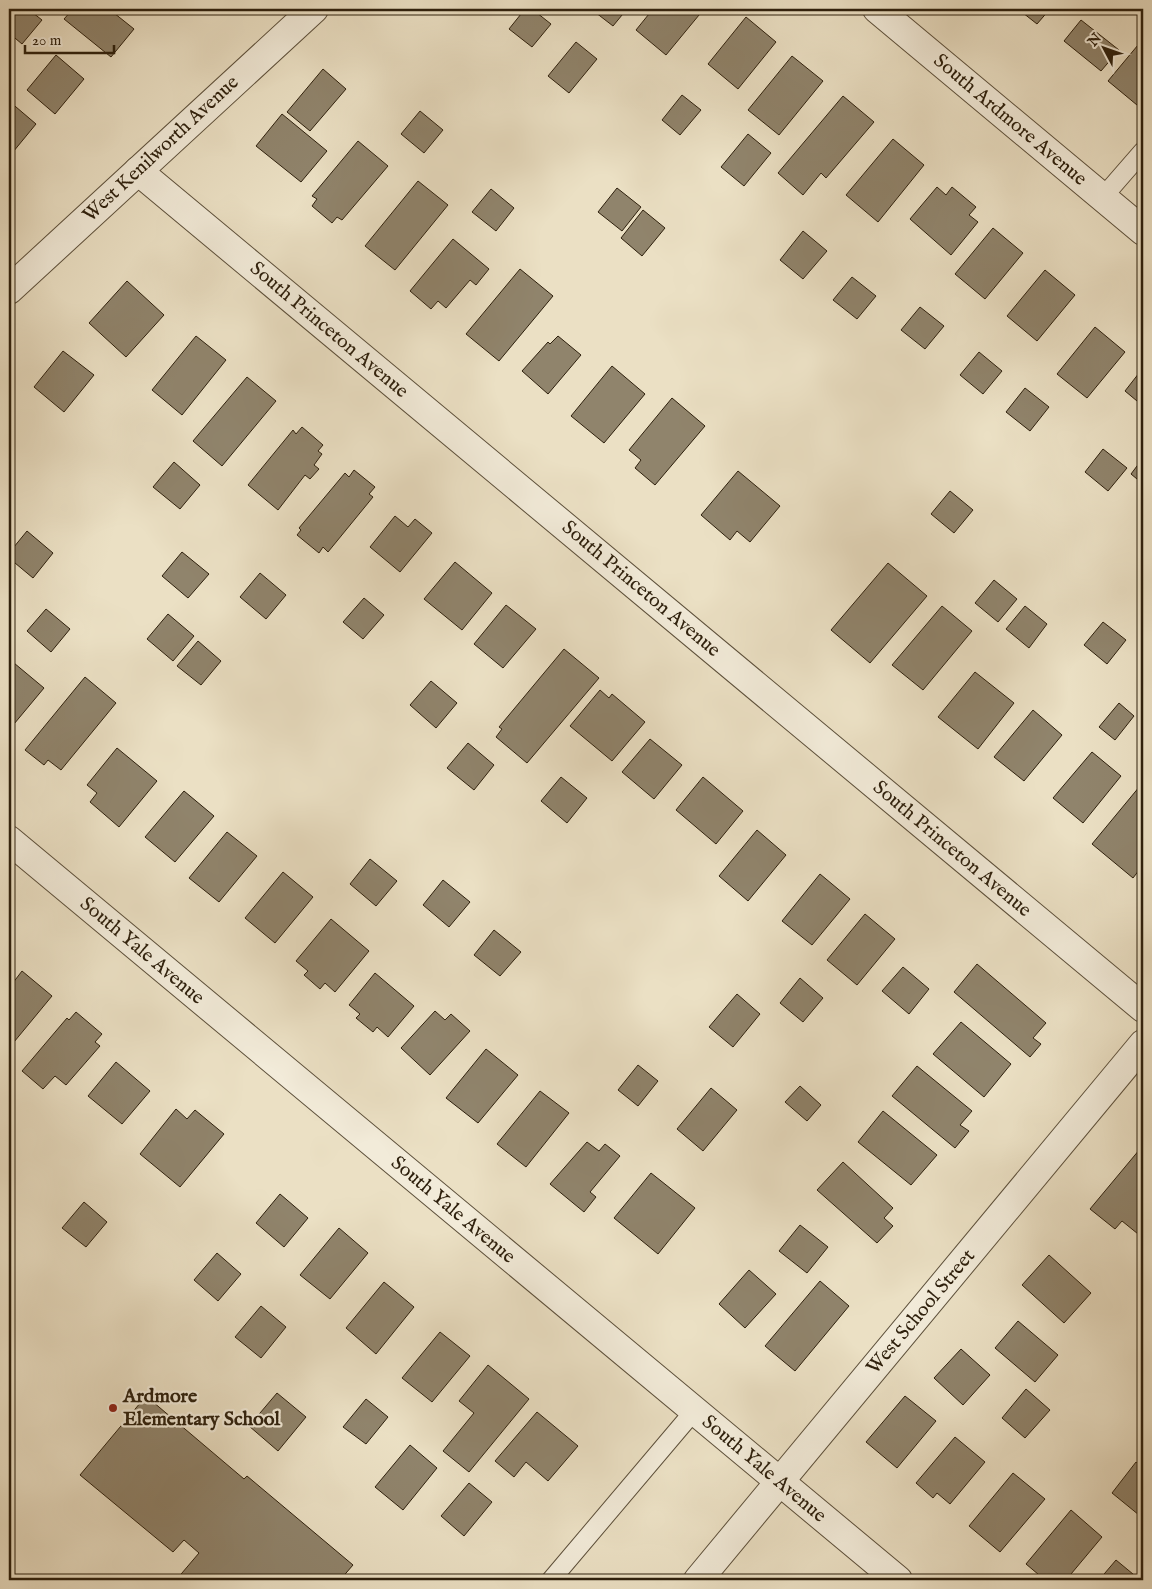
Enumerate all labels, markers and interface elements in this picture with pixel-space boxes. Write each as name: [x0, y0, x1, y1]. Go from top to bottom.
scale bar: [25, 22, 114, 54]
north arrow: [1080, 22, 1130, 72]
text: N: [1084, 30, 1106, 51]
text: 20 m: [32, 31, 62, 50]
street label: South Ardmore Avenue: [928, 48, 1092, 192]
street label: West Kenilworth Avenue: [78, 70, 244, 228]
street label: South Princeton Avenue: [245, 256, 413, 404]
street label: South Princeton Avenue: [557, 515, 725, 663]
street label: South Princeton Avenue: [868, 775, 1036, 923]
street label: South Yale Avenue: [75, 892, 209, 1010]
street label: South Yale Avenue: [386, 1151, 520, 1269]
street label: West School Street: [861, 1244, 981, 1380]
place label: Ardmore Elementary School: [122, 1384, 281, 1432]
marker: Ardmore Elementary School: [107, 1402, 119, 1414]
street label: South Yale Avenue: [697, 1410, 831, 1528]

